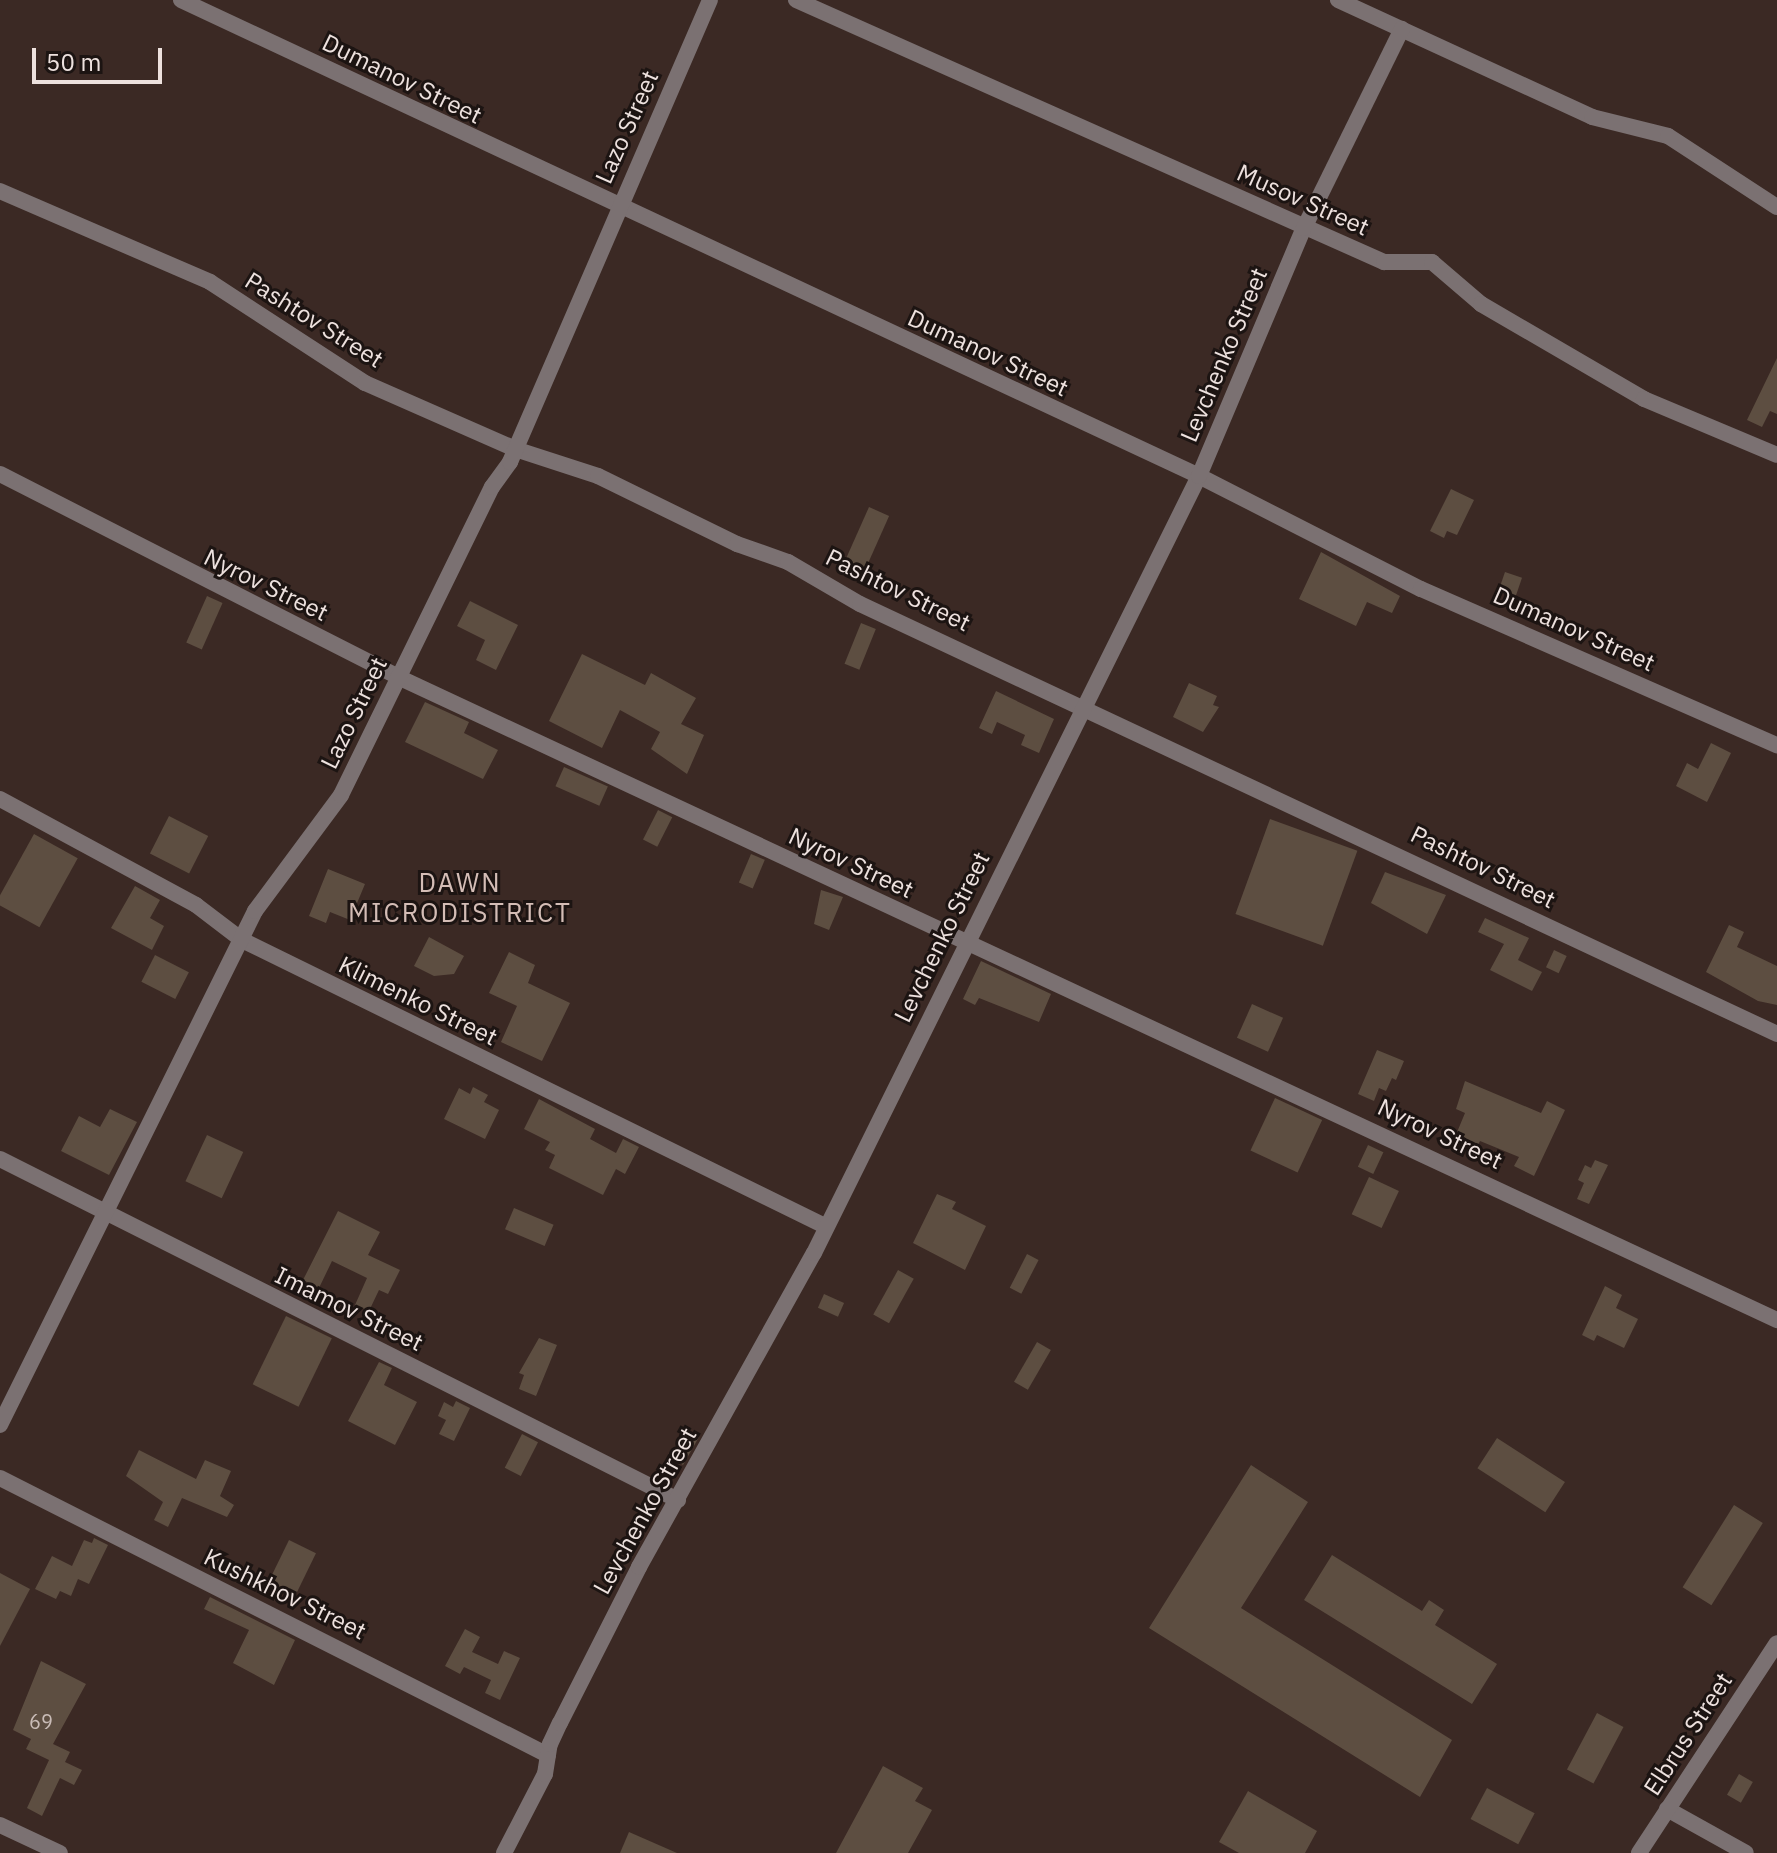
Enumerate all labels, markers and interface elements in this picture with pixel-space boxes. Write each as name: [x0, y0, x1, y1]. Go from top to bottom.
street label: Dumanov Street: [318, 28, 486, 130]
scale bar: [36, 32, 166, 82]
text: 50 m: [46, 46, 101, 78]
street label: Lazo Street: [589, 66, 665, 188]
street label: Musov Street: [1233, 158, 1373, 242]
street label: Levchenko Street: [1174, 264, 1274, 446]
street label: Pashtov Street: [240, 266, 388, 374]
street label: Dumanov Street: [903, 303, 1073, 403]
street label: Nyrov Street: [199, 543, 333, 627]
street label: Pashtov Street: [821, 543, 975, 637]
street label: Dumanov Street: [1489, 581, 1659, 677]
street label: Lazo Street: [315, 652, 393, 774]
street label: Pashtov Street: [1406, 820, 1560, 914]
street label: Nyrov Street: [784, 822, 918, 904]
street label: Levchenko Street: [888, 847, 996, 1027]
district label: DAWN MICRODISTRICT: [348, 867, 572, 928]
street label: Klimenko Street: [334, 950, 502, 1052]
street label: Nyrov Street: [1373, 1093, 1507, 1175]
street label: Imamov Street: [270, 1261, 428, 1357]
street label: Levchenko Street: [587, 1423, 703, 1599]
street label: Kushkhov Street: [199, 1542, 371, 1646]
street label: Elbrus Street: [1638, 1667, 1738, 1801]
house number: 69: [29, 1709, 53, 1733]

